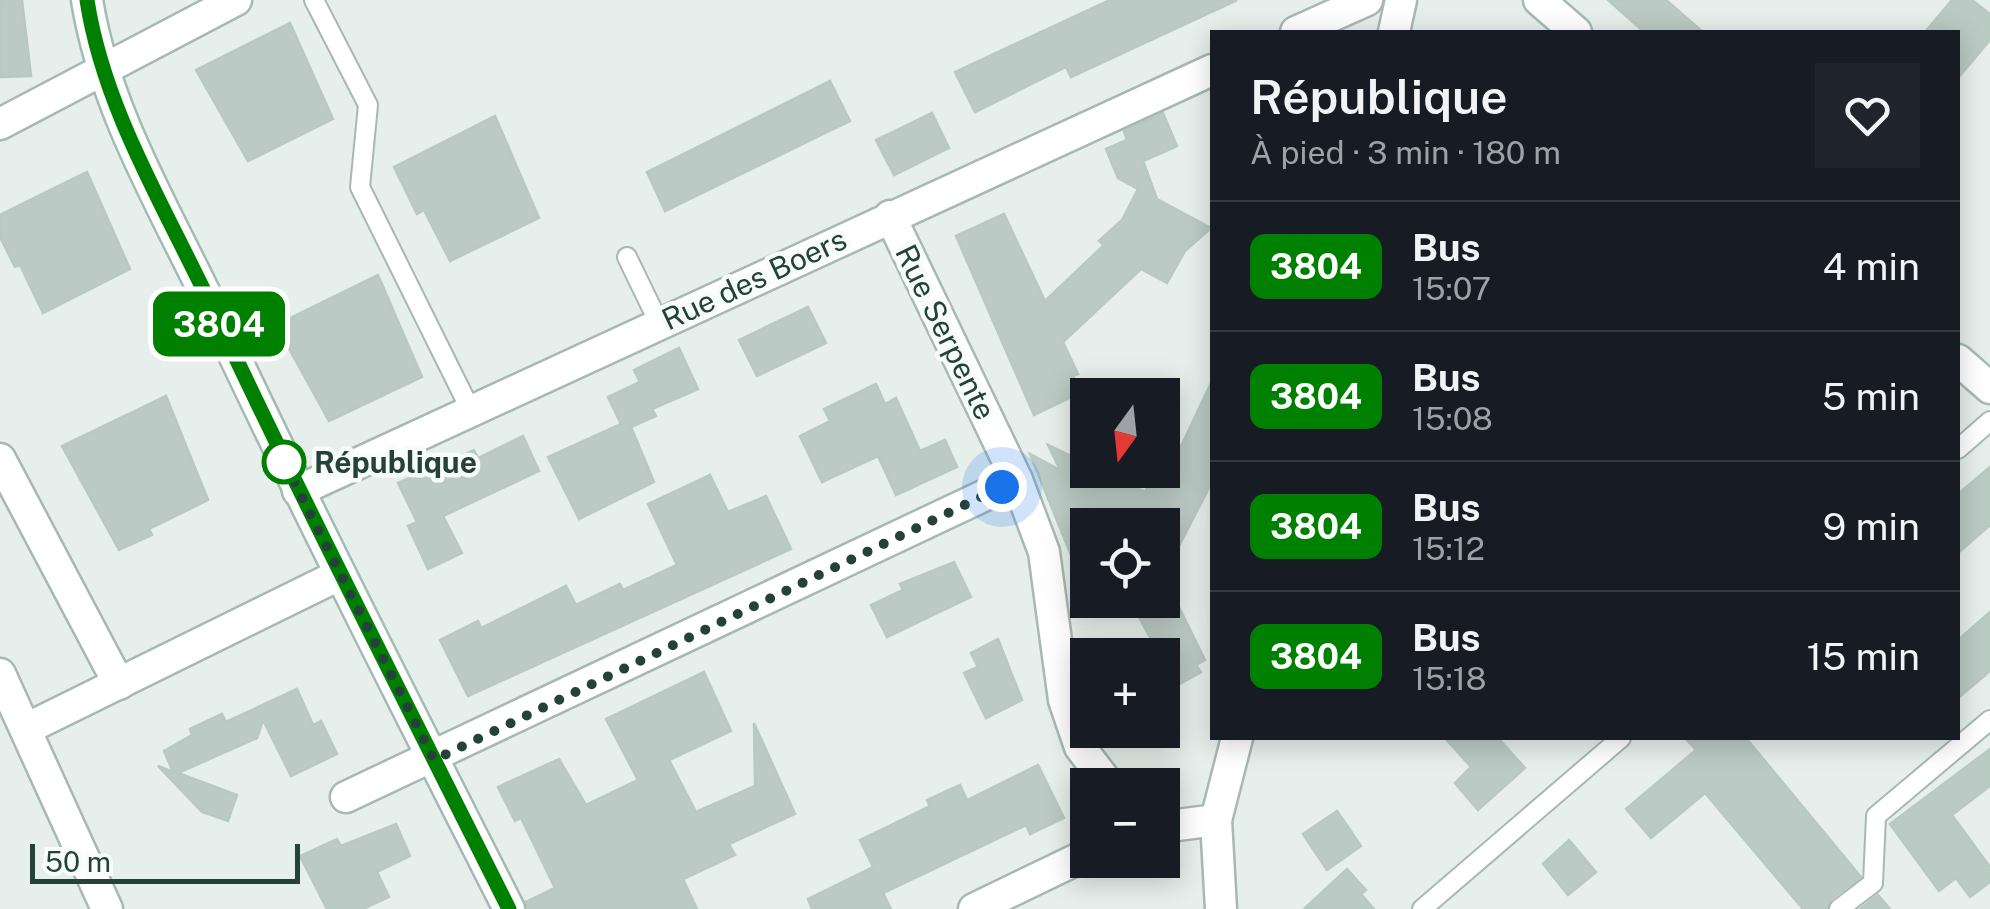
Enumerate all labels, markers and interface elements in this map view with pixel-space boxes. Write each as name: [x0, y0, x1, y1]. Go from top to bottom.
button: heart: [1815, 63, 1920, 168]
text: République: [1250, 68, 1508, 125]
text: À pied · 3 min · 180 m: [1250, 134, 1561, 171]
street label: Rue des Boers: [656, 221, 852, 337]
text: Bus: [1412, 225, 1481, 270]
street label: Rue Serpente: [888, 239, 1004, 425]
text: 4 min: [1822, 244, 1920, 289]
text: 3804: [1270, 246, 1362, 287]
text: 15:07: [1412, 270, 1491, 307]
line badge: 3804: [149, 292, 289, 356]
text: 3804: [173, 304, 265, 345]
text: Bus: [1412, 355, 1481, 400]
text: 5 min: [1822, 374, 1920, 419]
text: 3804: [1270, 376, 1362, 417]
north arrow: [1070, 378, 1180, 488]
map controls: [1070, 378, 1180, 878]
text: 15:08: [1412, 400, 1493, 437]
marker: République: [263, 441, 305, 483]
place label: République: [314, 444, 477, 480]
your location: [977, 462, 1027, 512]
text: Bus: [1412, 485, 1481, 530]
text: 9 min: [1823, 504, 1920, 549]
text: 3804: [1270, 506, 1362, 547]
button: locate: [1070, 508, 1180, 618]
text: 15:12: [1412, 530, 1485, 567]
text: Bus: [1412, 615, 1481, 660]
text: 15 min: [1807, 634, 1920, 679]
text: 3804: [1270, 636, 1362, 677]
button: +: [1070, 638, 1180, 748]
text: 15:18: [1412, 660, 1486, 697]
button: −: [1070, 768, 1180, 878]
scale bar: [30, 839, 300, 884]
text: 50 m: [45, 845, 111, 878]

